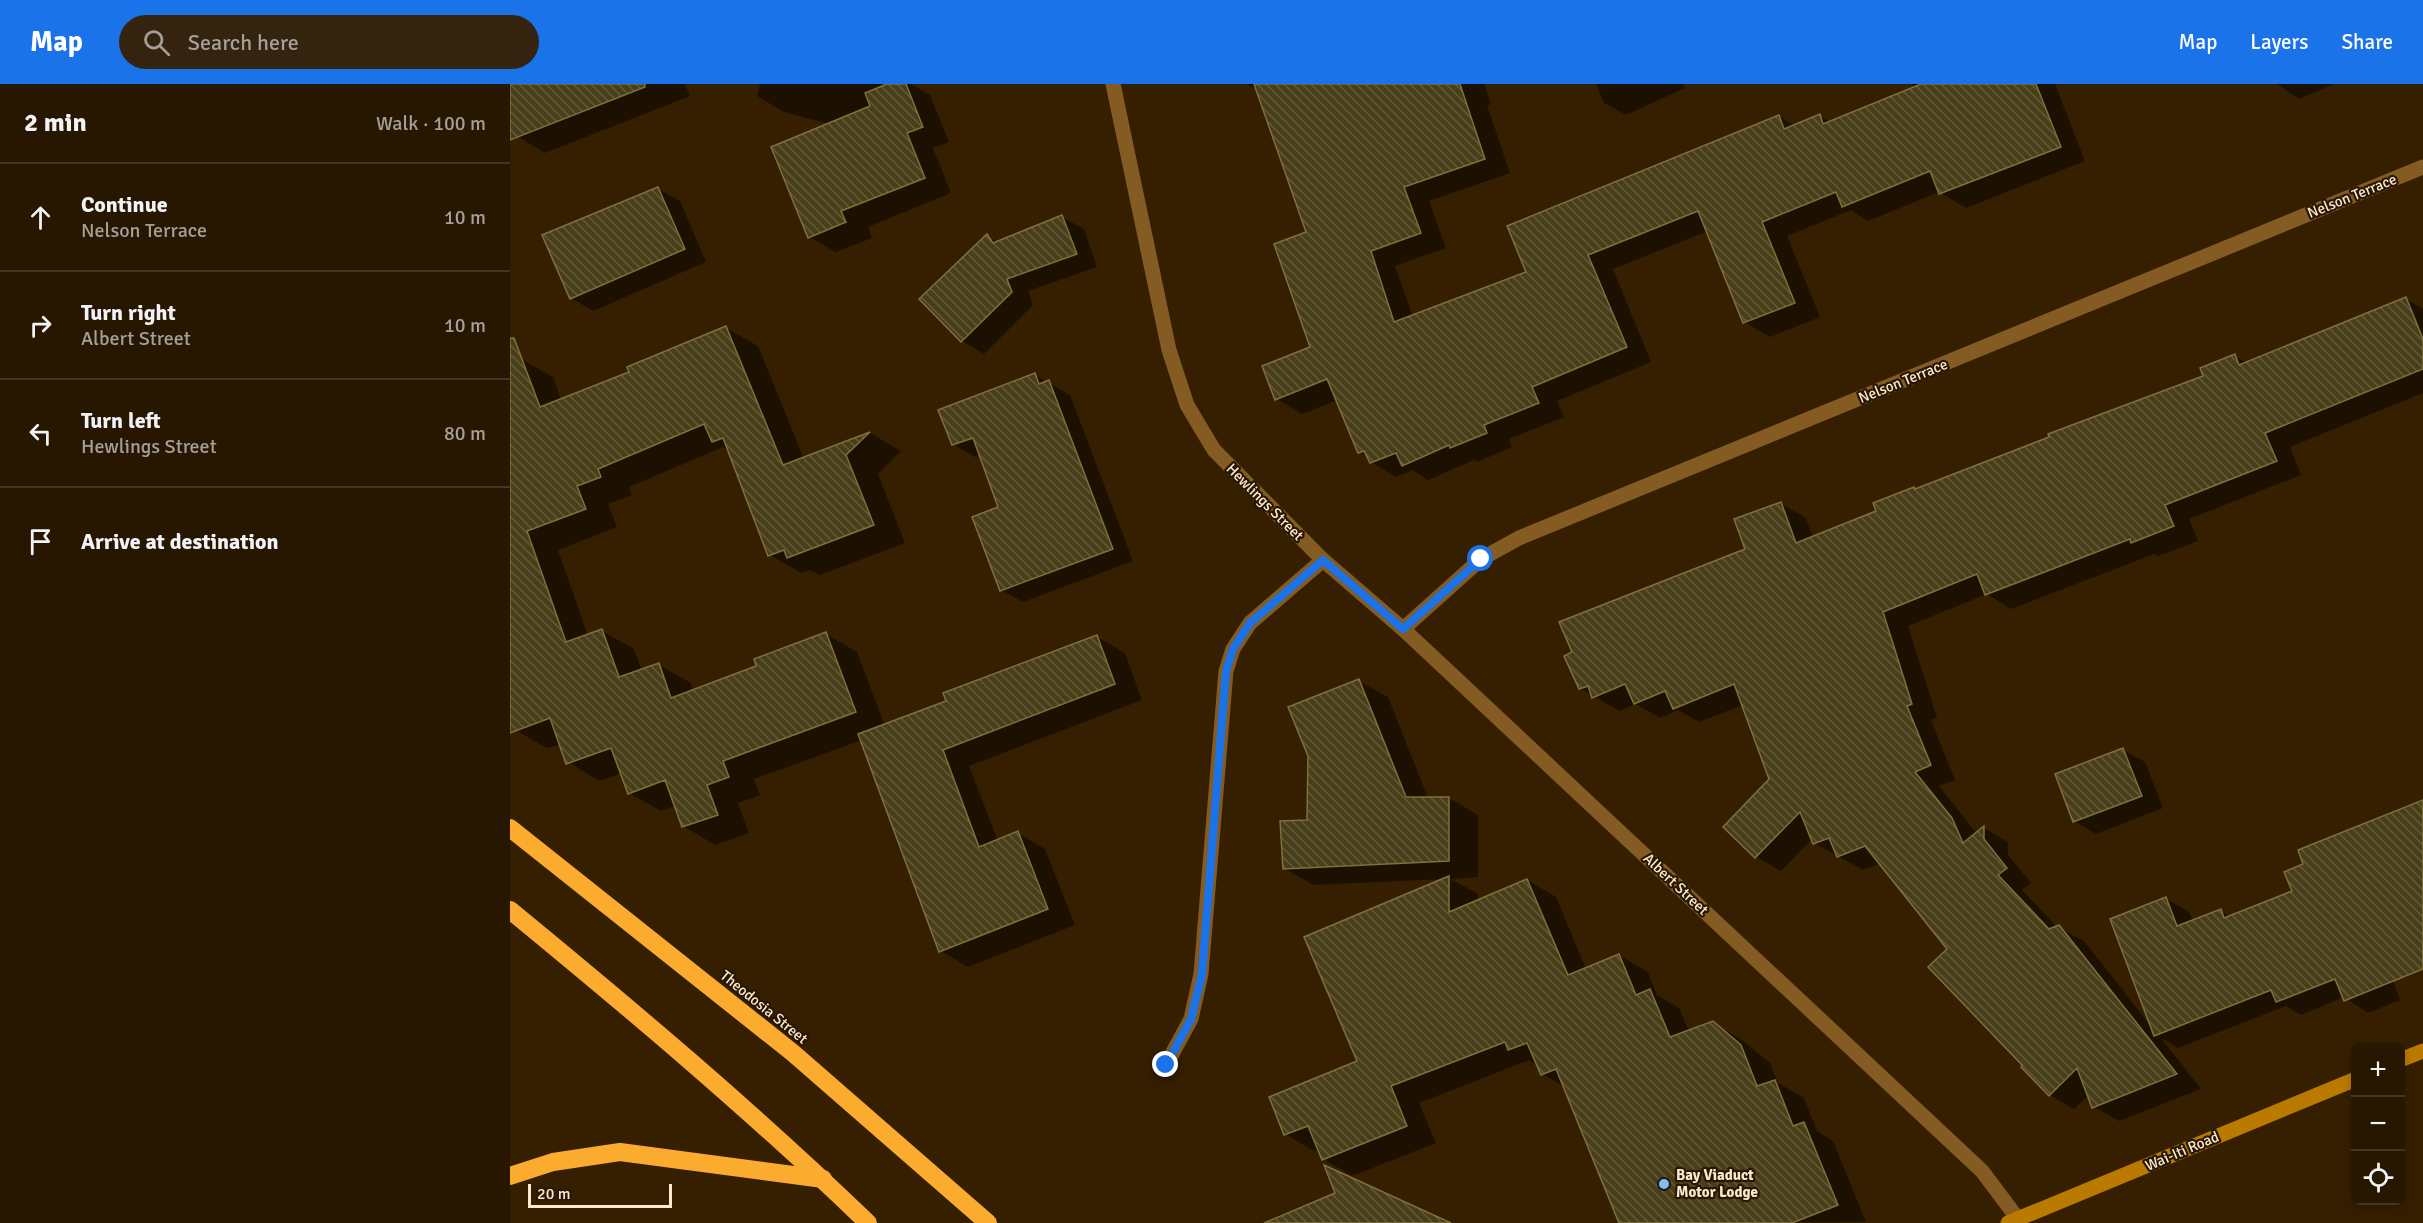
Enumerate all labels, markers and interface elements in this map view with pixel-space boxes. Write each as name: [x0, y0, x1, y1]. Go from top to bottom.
search box: [119, 15, 539, 69]
text: Map: [30, 25, 83, 59]
icon: search: [140, 26, 173, 59]
text: Search here: [188, 29, 299, 56]
text: Map: [2179, 29, 2217, 55]
text: Layers: [2250, 29, 2308, 55]
text: Share: [2341, 29, 2393, 55]
text: 2 min: [24, 107, 87, 139]
text: Walk · 100 m: [376, 111, 486, 136]
street label: Nelson Terrace: [2305, 170, 2399, 222]
text: Continue: [81, 191, 168, 218]
icon: ahead: [24, 201, 57, 234]
text: 10 m: [444, 205, 486, 230]
text: Nelson Terrace: [81, 218, 207, 243]
text: Turn right: [81, 299, 176, 326]
icon: right: [24, 309, 57, 342]
text: 10 m: [444, 313, 486, 338]
text: Albert Street: [81, 326, 191, 351]
street label: Nelson Terrace: [1856, 355, 1950, 407]
text: Turn left: [81, 407, 161, 434]
icon: left: [24, 417, 57, 450]
text: 80 m: [444, 421, 486, 446]
text: Hewlings Street: [81, 434, 217, 459]
street label: Hewlings Street: [1223, 460, 1307, 544]
icon: arrive: [24, 525, 57, 558]
text: Arrive at destination: [81, 528, 278, 555]
route start: [1467, 545, 1493, 571]
street label: Albert Street: [1640, 849, 1712, 919]
street label: Theodosia Street: [717, 966, 811, 1048]
map controls: [2351, 1043, 2405, 1205]
button: +: [2351, 1043, 2405, 1097]
route end: [1152, 1051, 1178, 1077]
button: −: [2351, 1097, 2405, 1151]
street label: Wai-Iti Road: [2142, 1127, 2222, 1175]
button: locate: [2351, 1151, 2405, 1205]
place label: Bay Viaduct Motor Lodge: [1676, 1166, 1758, 1201]
marker: Bay Viaduct Motor Lodge: [1657, 1177, 1671, 1191]
scale bar: [528, 1181, 672, 1208]
text: 20 m: [537, 1184, 571, 1204]

